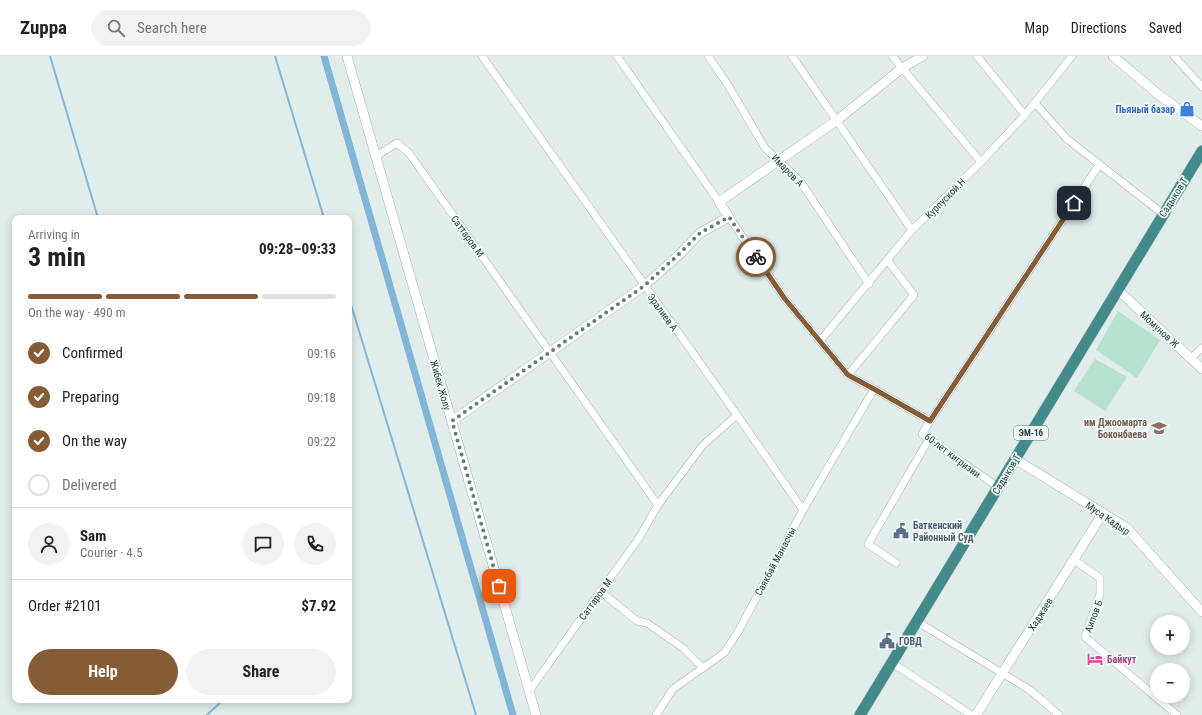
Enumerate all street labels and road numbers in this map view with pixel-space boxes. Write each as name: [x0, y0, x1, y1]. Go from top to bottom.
street label: Имаров А: [770, 152, 806, 189]
street label: Садыков Т: [1157, 175, 1190, 219]
street label: Курпуской.Н: [923, 176, 968, 221]
street label: Саттаров М: [449, 213, 486, 259]
street label: Эралиев А: [645, 291, 680, 333]
street label: Момунов Ж: [1138, 309, 1181, 350]
street label: Жибек Жолу: [428, 359, 453, 411]
road number: ЭМ-16: [1014, 426, 1048, 440]
street label: 60-лет кигризии: [923, 431, 983, 480]
street label: Садыков Т: [990, 452, 1023, 496]
street label: Муса Кадыр: [1084, 500, 1132, 537]
street label: Саякбай Манасчы: [753, 525, 798, 597]
street label: Саттаров М: [577, 576, 614, 622]
street label: Хаджаев: [1026, 596, 1055, 633]
street label: Аипов Б: [1083, 598, 1105, 634]

